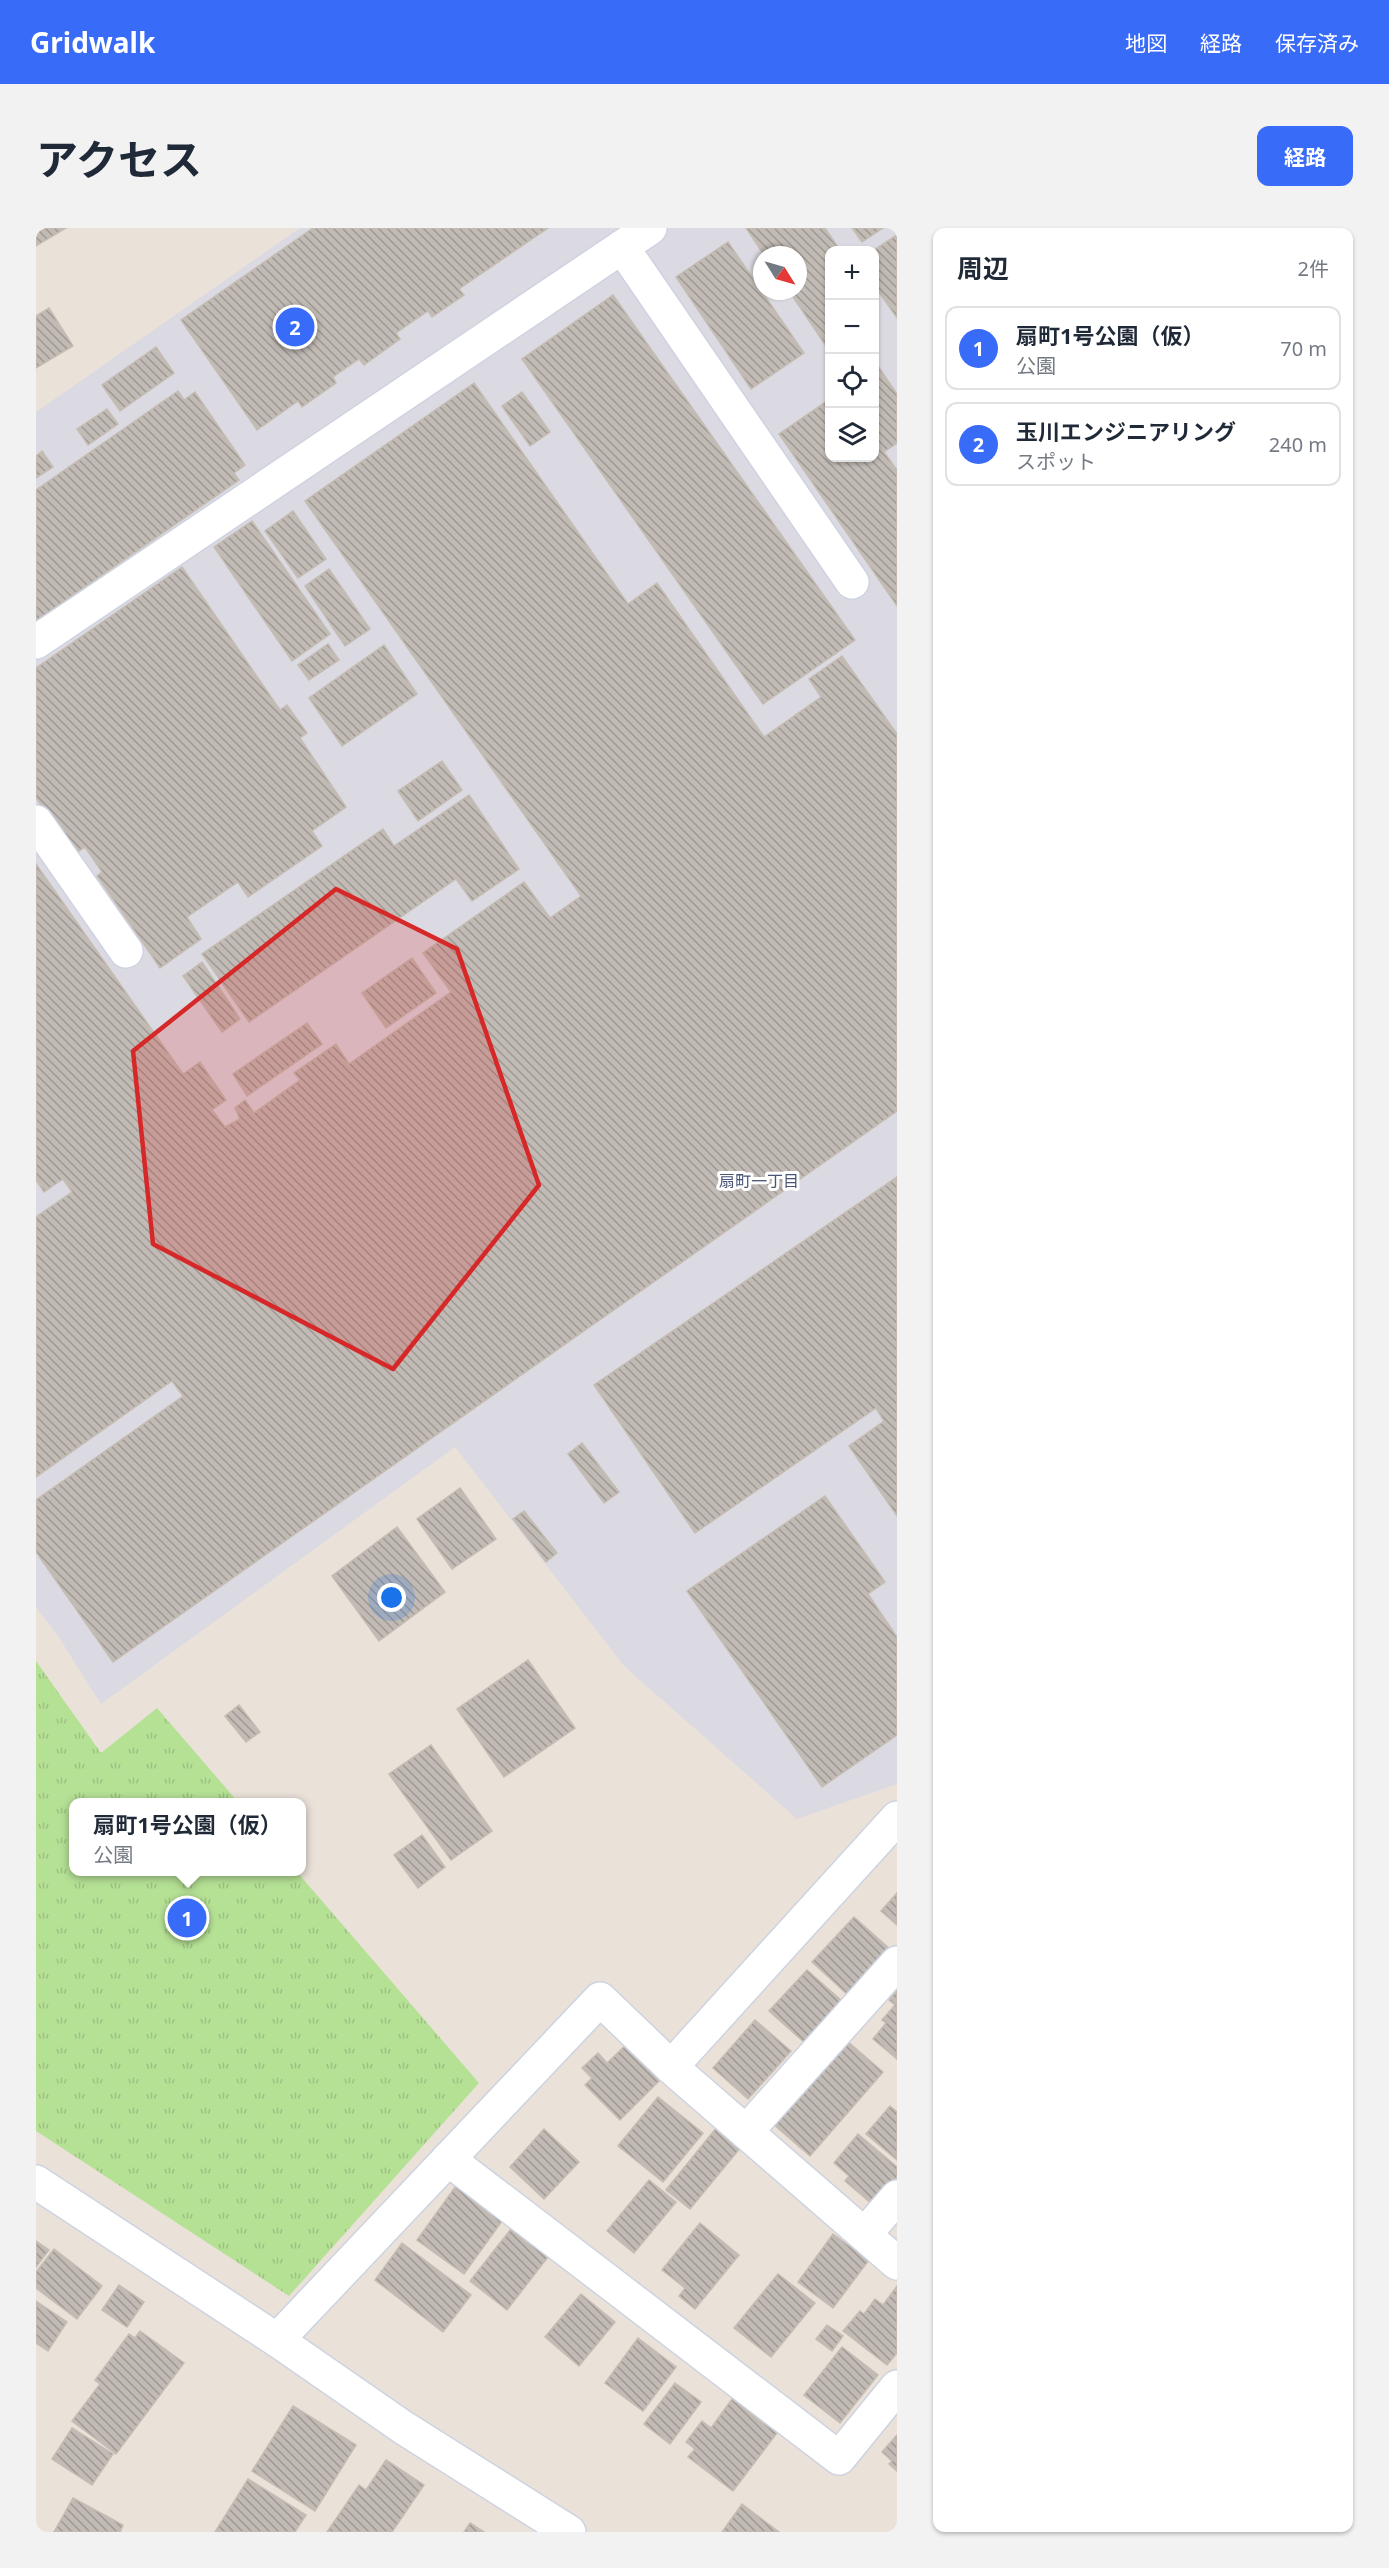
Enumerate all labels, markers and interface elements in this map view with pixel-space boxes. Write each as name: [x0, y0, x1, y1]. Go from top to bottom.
text: Gridwalk: [30, 23, 155, 61]
text: 地図: [1125, 29, 1167, 57]
text: 経路: [1200, 29, 1242, 57]
text: 保存済み: [1275, 29, 1359, 57]
button: 経路: [1257, 126, 1353, 186]
text: アクセス: [36, 130, 202, 187]
north arrow: [753, 246, 807, 300]
map controls: [825, 246, 879, 462]
button: +: [825, 246, 879, 300]
text: 周辺: [957, 250, 1009, 286]
text: 2件: [1298, 255, 1329, 282]
button: −: [825, 300, 879, 354]
pin: 2: [276, 304, 314, 350]
text: 扇町1号公園（仮）: [1016, 320, 1205, 350]
text: 1: [973, 335, 984, 362]
text: 70 m: [1280, 335, 1327, 362]
text: 公園: [1016, 352, 1056, 379]
button: locate: [825, 354, 879, 408]
button: layers: [825, 408, 879, 462]
text: 玉川エンジニアリング: [1016, 416, 1236, 446]
text: 2: [973, 431, 984, 458]
text: 240 m: [1269, 431, 1327, 458]
text: スポット: [1016, 448, 1096, 475]
district label: 扇町一丁目: [719, 1170, 799, 1192]
your location: [377, 1583, 406, 1612]
popup: [69, 1798, 306, 1876]
text: 扇町1号公園（仮）: [93, 1809, 282, 1839]
text: 公園: [93, 1841, 133, 1868]
pin: 1: [168, 1896, 206, 1940]

